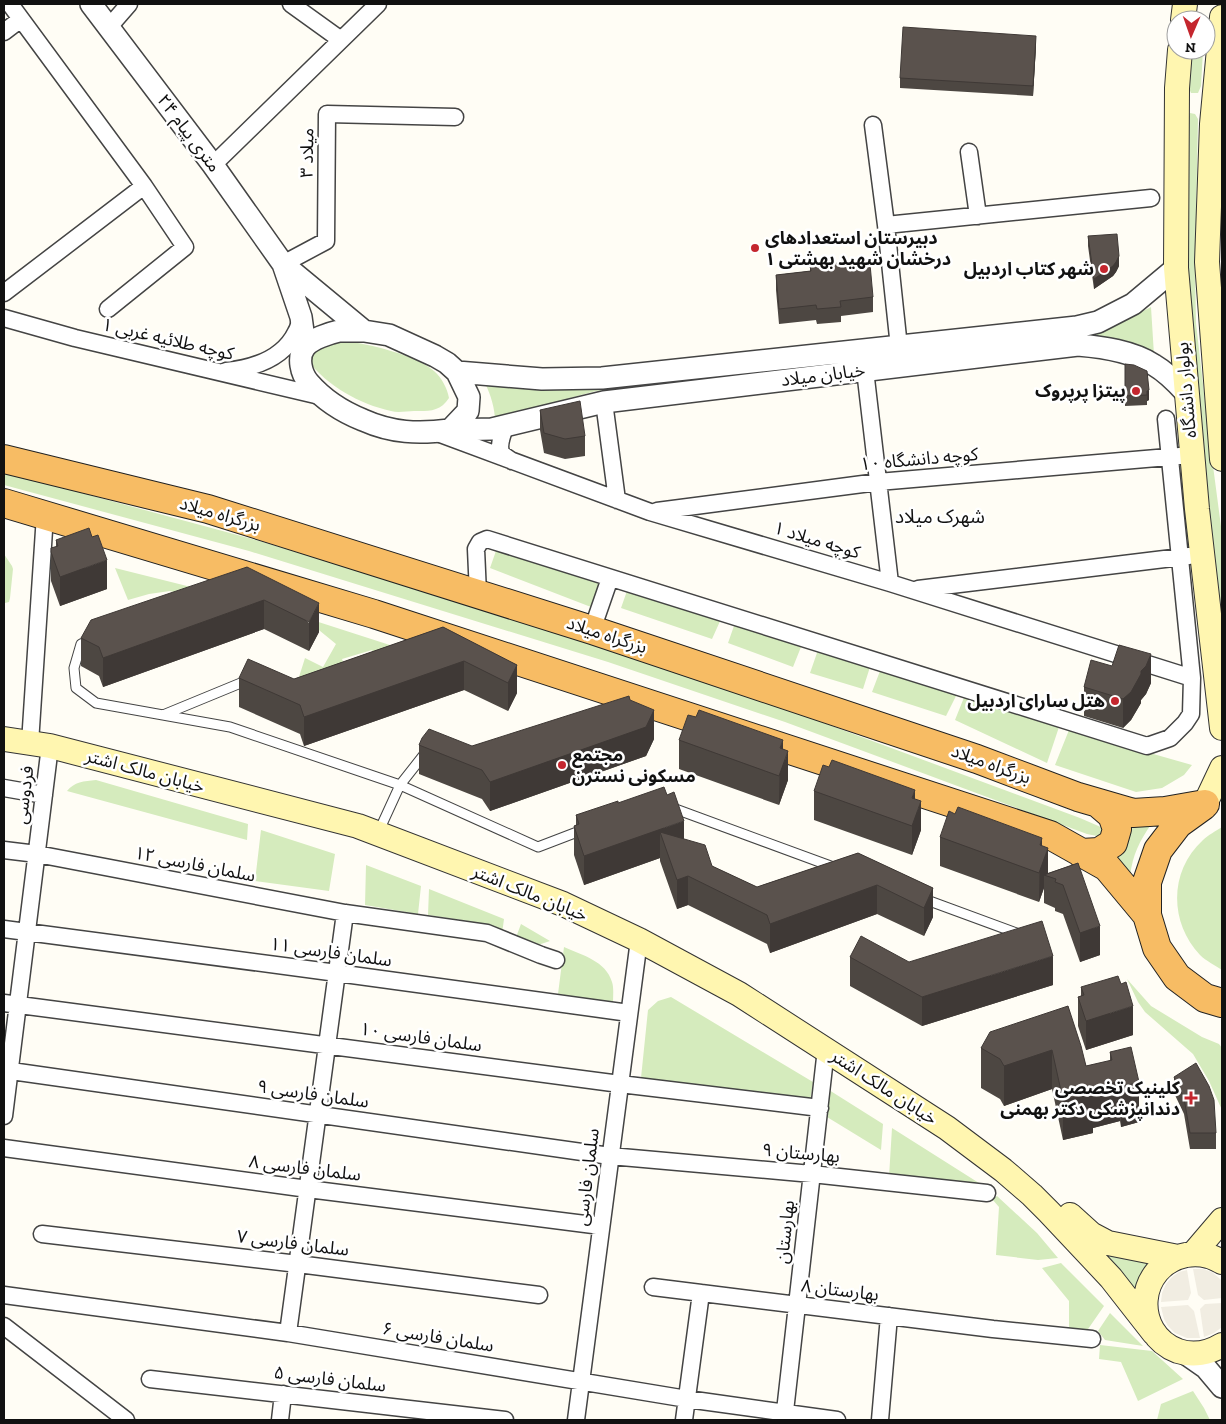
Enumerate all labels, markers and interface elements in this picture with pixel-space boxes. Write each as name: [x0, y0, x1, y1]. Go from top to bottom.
north arrow: [1166, 10, 1216, 60]
text: N: [1185, 39, 1196, 56]
street label: ۲۴ متری پیام: [150, 90, 225, 178]
street label: میلاد ۳: [296, 128, 318, 178]
place label: دبیرستان استعدادهای درخشان شهید بهشتی ۱: [765, 227, 951, 270]
marker: دبیرستان استعدادهای درخشان شهید بهشتی ۱: [749, 242, 761, 254]
place label: شهر کتاب اردبیل: [964, 258, 1094, 280]
marker: شهر کتاب اردبیل: [1098, 263, 1110, 275]
street label: کوچه طلائیه غربی ۱: [100, 313, 237, 365]
street label: بولوار دانشگاه: [1171, 341, 1201, 439]
street label: خیابان میلاد: [780, 359, 866, 391]
place label: پیتزا پرپروک: [1035, 380, 1126, 403]
marker: پیتزا پرپروک: [1130, 385, 1142, 397]
street label: کوچه دانشگاه ۱۰: [859, 443, 980, 475]
street label: بزرگراه میلاد: [177, 492, 263, 536]
district label: شهرک میلاد: [895, 505, 985, 528]
street label: کوچه میلاد ۱: [771, 516, 863, 564]
street label: بزرگراه میلاد: [564, 612, 650, 658]
place label: هتل سارای اردبیل: [967, 690, 1105, 712]
marker: هتل سارای اردبیل: [1109, 695, 1121, 707]
street label: بزرگراه میلاد: [948, 739, 1034, 789]
street label: خیابان مالک اشتر: [82, 744, 207, 797]
place label: مجتمع مسکونی نسترن: [572, 744, 696, 787]
marker: مجتمع مسکونی نسترن: [556, 759, 568, 771]
street label: فردوسی: [10, 765, 38, 825]
street label: سلمان فارسی ۱۲: [133, 841, 257, 887]
street label: خیابان مالک اشتر: [468, 860, 591, 926]
street label: سلمان فارسی ۱۱: [269, 933, 393, 971]
street label: سلمان فارسی ۱۰: [359, 1018, 483, 1056]
street label: خیابان مالک اشتر: [826, 1044, 941, 1130]
street label: سلمان فارسی ۹: [256, 1075, 370, 1113]
place label: کلینیک تخصصی دندانپزشکی دکتر بهمنی: [1000, 1077, 1181, 1121]
marker: کلینیک تخصصی دندانپزشکی دکتر بهمنی: [1184, 1091, 1198, 1105]
street label: سلمان فارسی: [570, 1127, 604, 1227]
street label: بهارستان ۹: [761, 1139, 841, 1167]
street label: سلمان فارسی ۸: [248, 1150, 362, 1186]
street label: بهارستان: [771, 1199, 799, 1265]
street label: سلمان فارسی ۷: [236, 1225, 350, 1261]
street label: بهارستان ۸: [800, 1274, 880, 1306]
street label: سلمان فارسی ۶: [381, 1317, 495, 1357]
street label: سلمان فارسی ۵: [273, 1361, 387, 1397]

